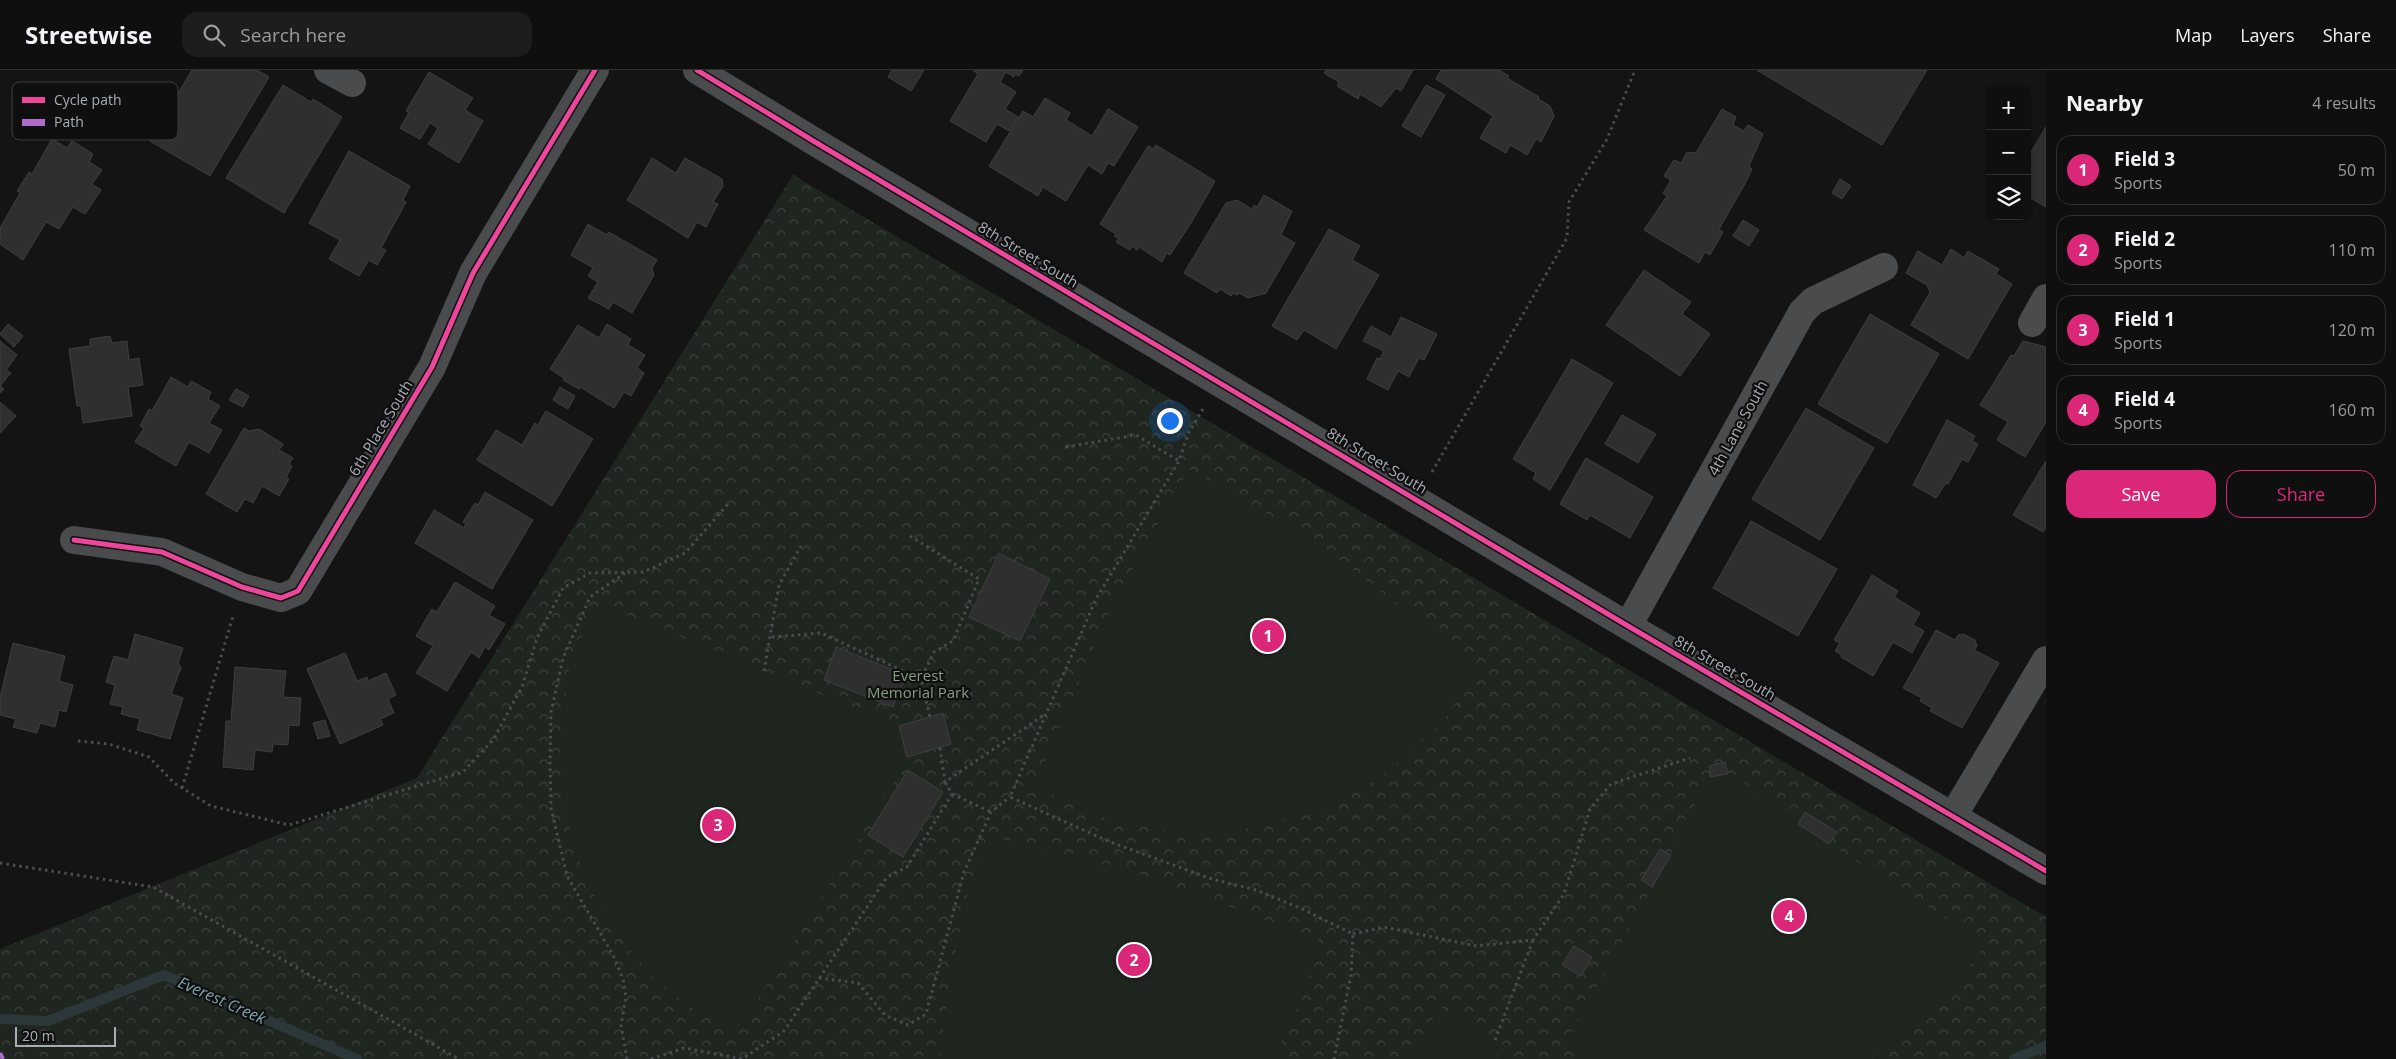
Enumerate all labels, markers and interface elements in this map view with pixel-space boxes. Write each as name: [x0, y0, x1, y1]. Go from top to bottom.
search box: [182, 12, 532, 57]
text: Streetwise: [25, 18, 152, 51]
icon: search: [200, 21, 228, 49]
text: Search here: [240, 22, 346, 48]
text: Map: [2175, 23, 2212, 47]
text: Layers: [2240, 23, 2295, 47]
text: Share: [2323, 23, 2371, 47]
legend: [12, 82, 178, 140]
map controls: [1986, 85, 2031, 220]
button: +: [1986, 85, 2031, 130]
text: Nearby: [2066, 89, 2143, 117]
text: Cycle path: [54, 90, 122, 109]
text: 4 results: [2312, 92, 2376, 114]
text: Path: [54, 112, 84, 131]
button: −: [1986, 130, 2031, 175]
text: Field 3: [2114, 146, 2175, 172]
text: 1: [2078, 159, 2088, 181]
text: 50 m: [2338, 159, 2375, 181]
text: Sports: [2114, 172, 2162, 194]
button: layers: [1986, 175, 2031, 220]
street label: 8th Street South: [975, 216, 1082, 292]
text: Field 2: [2114, 226, 2175, 252]
text: 2: [2078, 239, 2088, 261]
text: 110 m: [2329, 239, 2375, 261]
text: Sports: [2114, 252, 2162, 274]
text: Field 1: [2114, 306, 2175, 332]
text: 3: [2078, 319, 2088, 341]
text: 120 m: [2329, 319, 2375, 341]
text: Sports: [2114, 332, 2162, 354]
street label: 6th Place South: [344, 376, 417, 479]
street label: 4th Lane South: [1703, 376, 1771, 479]
text: Field 4: [2114, 386, 2175, 412]
text: 4: [2078, 399, 2088, 421]
text: 160 m: [2329, 399, 2375, 421]
your location: [1157, 408, 1183, 434]
text: Sports: [2114, 412, 2162, 434]
street label: 8th Street South: [1324, 422, 1431, 498]
button: Save: [2066, 470, 2216, 518]
button: Share: [2226, 470, 2376, 518]
pin: 1: [1252, 617, 1284, 655]
street label: 8th Street South: [1671, 630, 1780, 704]
park label: Everest Memorial Park: [867, 665, 969, 702]
pin: 3: [702, 806, 734, 844]
pin: 4: [1773, 897, 1805, 935]
pin: 2: [1118, 941, 1150, 979]
water label: Everest Creek: [175, 971, 270, 1030]
scale bar: [15, 1024, 116, 1047]
text: 20 m: [22, 1026, 55, 1045]

